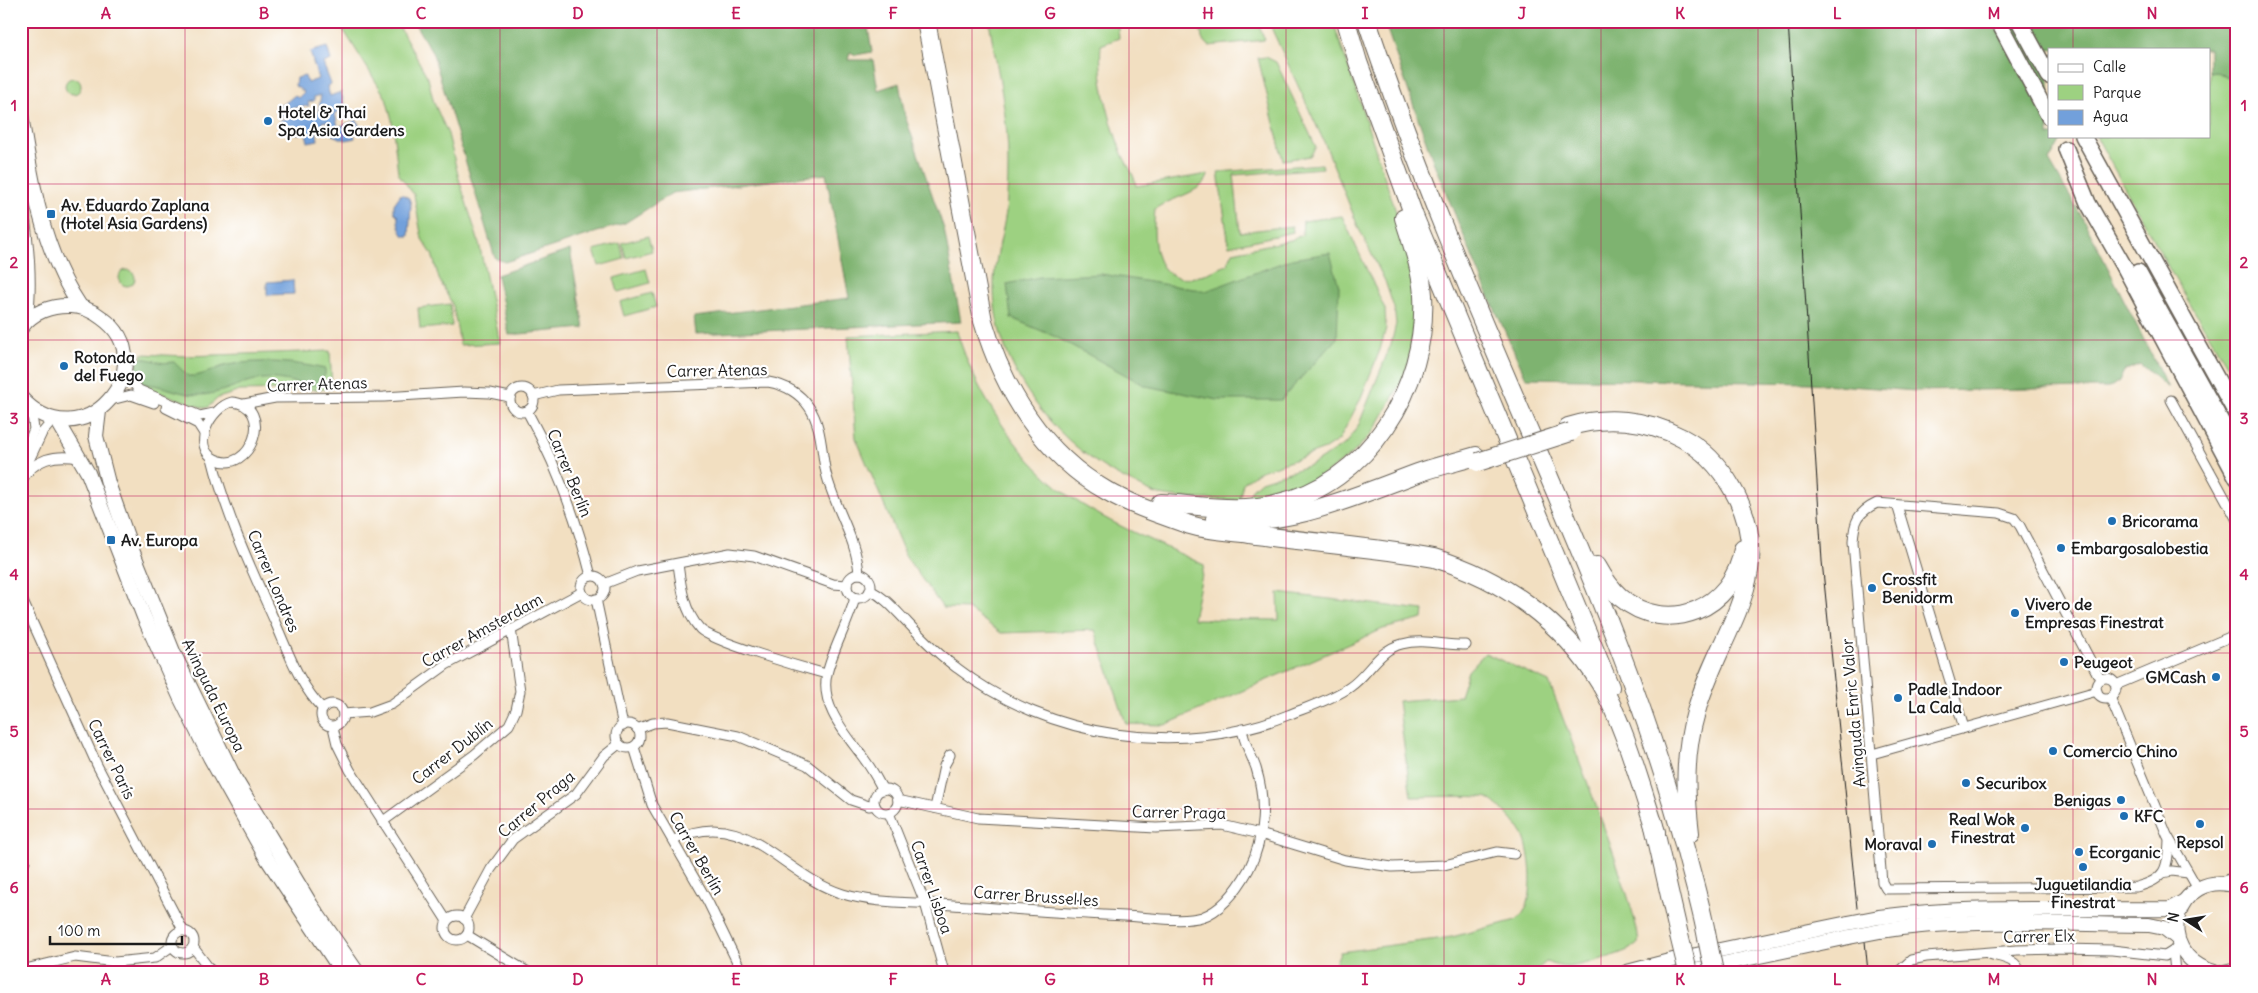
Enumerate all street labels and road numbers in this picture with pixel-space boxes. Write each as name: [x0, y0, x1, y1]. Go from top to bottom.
street label: Carrer Atenas: [666, 359, 768, 381]
street label: Carrer Atenas: [266, 372, 368, 396]
street label: Carrer Berlín: [543, 426, 597, 520]
street label: Carrer Londres: [243, 527, 305, 635]
street label: Carrer Amsterdam: [418, 588, 546, 672]
street label: Avinguda Europa: [178, 635, 250, 755]
street label: Avinguda Enric Valor: [1836, 637, 1869, 788]
street label: Carrer Dublín: [408, 713, 496, 789]
street label: Carrer París: [84, 716, 140, 802]
street label: Carrer Praga: [493, 766, 579, 842]
street label: Carrer Praga: [1132, 801, 1226, 823]
street label: Carrer Berlín: [665, 808, 729, 898]
street label: Carrer Lisboa: [907, 838, 957, 936]
street label: Carrer Brussel·les: [973, 882, 1099, 910]
street label: Carrer Elx: [2003, 925, 2075, 947]

